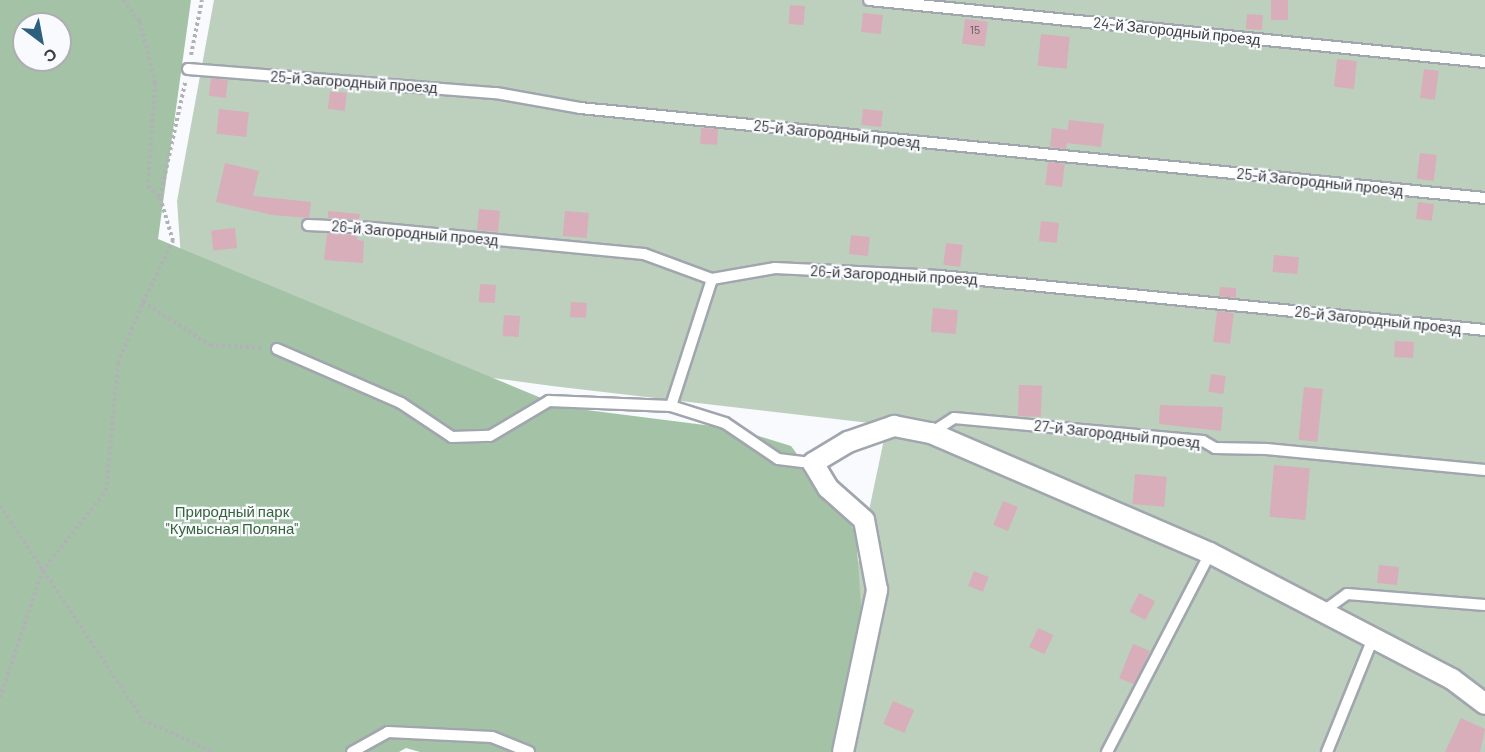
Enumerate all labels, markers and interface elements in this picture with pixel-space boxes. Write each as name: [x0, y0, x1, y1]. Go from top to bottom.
north arrow: [12, 12, 72, 72]
street label: 24-й Загородный проезд: [1092, 13, 1262, 49]
house number: 15: [970, 23, 980, 37]
text: С: [41, 45, 61, 67]
street label: 25-й Загородный проезд: [270, 67, 438, 97]
street label: 25-й Загородный проезд: [753, 116, 921, 152]
street label: 25-й Загородный проезд: [1236, 164, 1404, 200]
street label: 26-й Загородный проезд: [331, 217, 499, 249]
street label: 26-й Загородный проезд: [810, 262, 978, 288]
street label: 26-й Загородный проезд: [1294, 302, 1462, 338]
street label: 27-й Загородный проезд: [1033, 416, 1201, 452]
park label: Природный парк "Кумысная Поляна": [166, 502, 298, 537]

